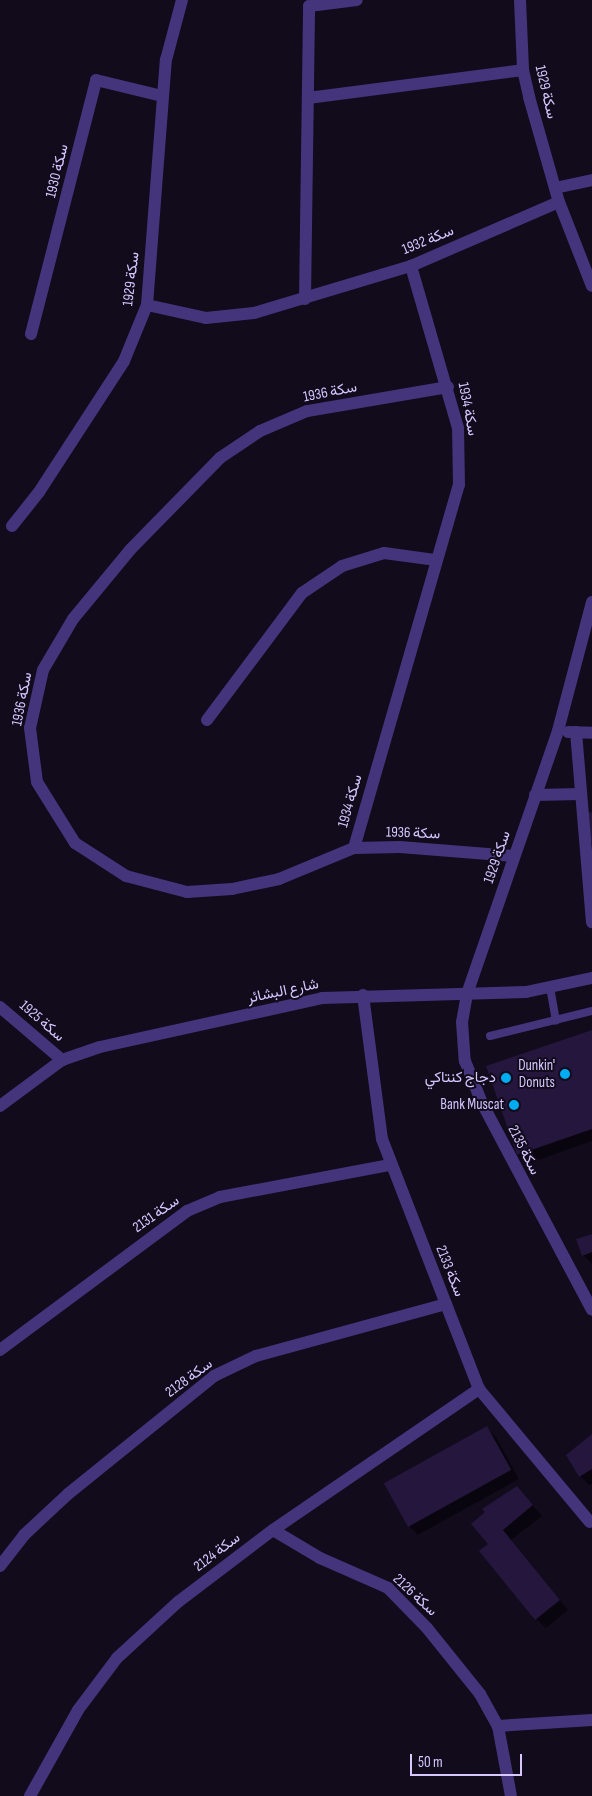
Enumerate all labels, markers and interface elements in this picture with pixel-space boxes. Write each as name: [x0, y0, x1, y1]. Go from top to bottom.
street label: سكة 1929: [531, 63, 561, 121]
street label: سكة 1930: [42, 142, 72, 200]
street label: سكة 1932: [400, 222, 456, 258]
street label: سكة 1929: [119, 251, 143, 307]
street label: سكة 1936: [302, 378, 358, 406]
street label: سكة 1934: [454, 381, 482, 437]
street label: سكة 1936: [8, 671, 36, 727]
street label: سكة 1934: [334, 773, 366, 829]
street label: سكة 1936: [386, 823, 440, 843]
street label: سكة 1929: [480, 828, 514, 886]
street label: شارع البشائر: [246, 975, 320, 1007]
street label: سكة 1925: [16, 997, 68, 1045]
place label: Dunkin' Donuts: [518, 1056, 555, 1091]
marker: Dunkin' Donuts: [559, 1068, 571, 1080]
place label: دجاج كنتاكي: [425, 1069, 496, 1087]
marker: دجاج كنتاكي: [500, 1072, 512, 1084]
place label: Bank Muscat: [440, 1096, 504, 1114]
marker: Bank Muscat: [508, 1099, 520, 1111]
street label: سكة 2135: [504, 1122, 544, 1178]
street label: سكة 2131: [129, 1192, 183, 1236]
street label: سكة 2133: [432, 1243, 468, 1299]
street label: سكة 2128: [162, 1355, 216, 1401]
street label: سكة 2124: [190, 1529, 244, 1575]
street label: سكة 2126: [389, 1570, 441, 1620]
scale bar: [412, 1744, 524, 1776]
text: 50 m: [418, 1753, 443, 1772]

